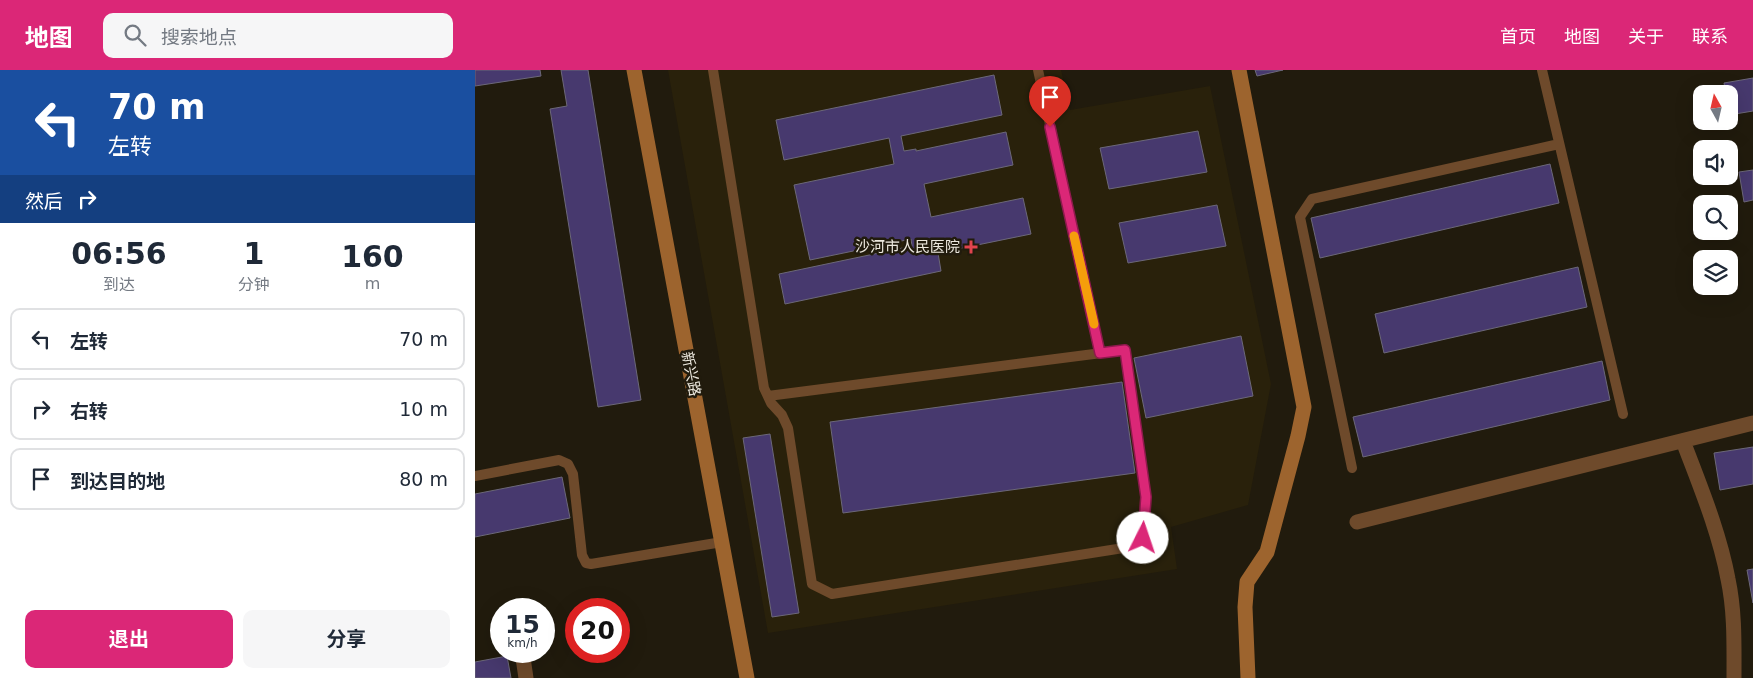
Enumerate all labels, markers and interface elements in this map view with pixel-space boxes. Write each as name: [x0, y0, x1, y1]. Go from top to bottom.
search box: [103, 13, 453, 58]
icon: search: [121, 21, 149, 49]
text: 地图: [25, 24, 73, 52]
text: 搜索地点: [161, 26, 237, 48]
text: 首页: [1500, 26, 1536, 47]
text: 地图: [1564, 26, 1600, 47]
text: 关于: [1628, 26, 1664, 47]
text: 联系: [1692, 26, 1728, 47]
pin: [1029, 76, 1071, 127]
icon: arrive: [1036, 83, 1064, 111]
north arrow: [1693, 85, 1737, 130]
map controls: [1693, 85, 1738, 295]
text: 70 m: [108, 87, 205, 127]
icon: left: [25, 90, 90, 155]
text: 左转: [108, 134, 152, 159]
button: sound: [1693, 140, 1738, 185]
icon: right: [73, 185, 101, 213]
text: 然后: [25, 190, 63, 212]
button: search: [1693, 195, 1738, 240]
text: 06:56: [71, 236, 167, 271]
text: 1: [243, 236, 264, 271]
place label: 沙河市人民医院: [855, 238, 960, 256]
text: 160: [341, 239, 404, 274]
marker: 沙河市人民医院: [964, 240, 978, 254]
button: layers: [1693, 250, 1738, 295]
text: m: [365, 274, 380, 293]
text: 到达: [103, 275, 135, 294]
text: 分钟: [238, 275, 270, 294]
icon: left: [27, 325, 55, 353]
text: 70 m: [399, 328, 448, 350]
text: 左转: [70, 330, 108, 352]
street label: 新兴路: [678, 350, 704, 398]
icon: right: [27, 395, 55, 423]
text: 10 m: [399, 398, 448, 420]
text: 右转: [70, 400, 108, 422]
icon: arrive: [27, 465, 55, 493]
text: 80 m: [399, 468, 448, 490]
text: 到达目的地: [70, 470, 165, 492]
position arrow: [1116, 511, 1168, 563]
speed limit sign: 20: [565, 598, 630, 663]
button: 退出: [25, 610, 233, 668]
button: 分享: [243, 610, 450, 668]
text: 15: [505, 610, 540, 639]
text: km/h: [507, 636, 538, 650]

